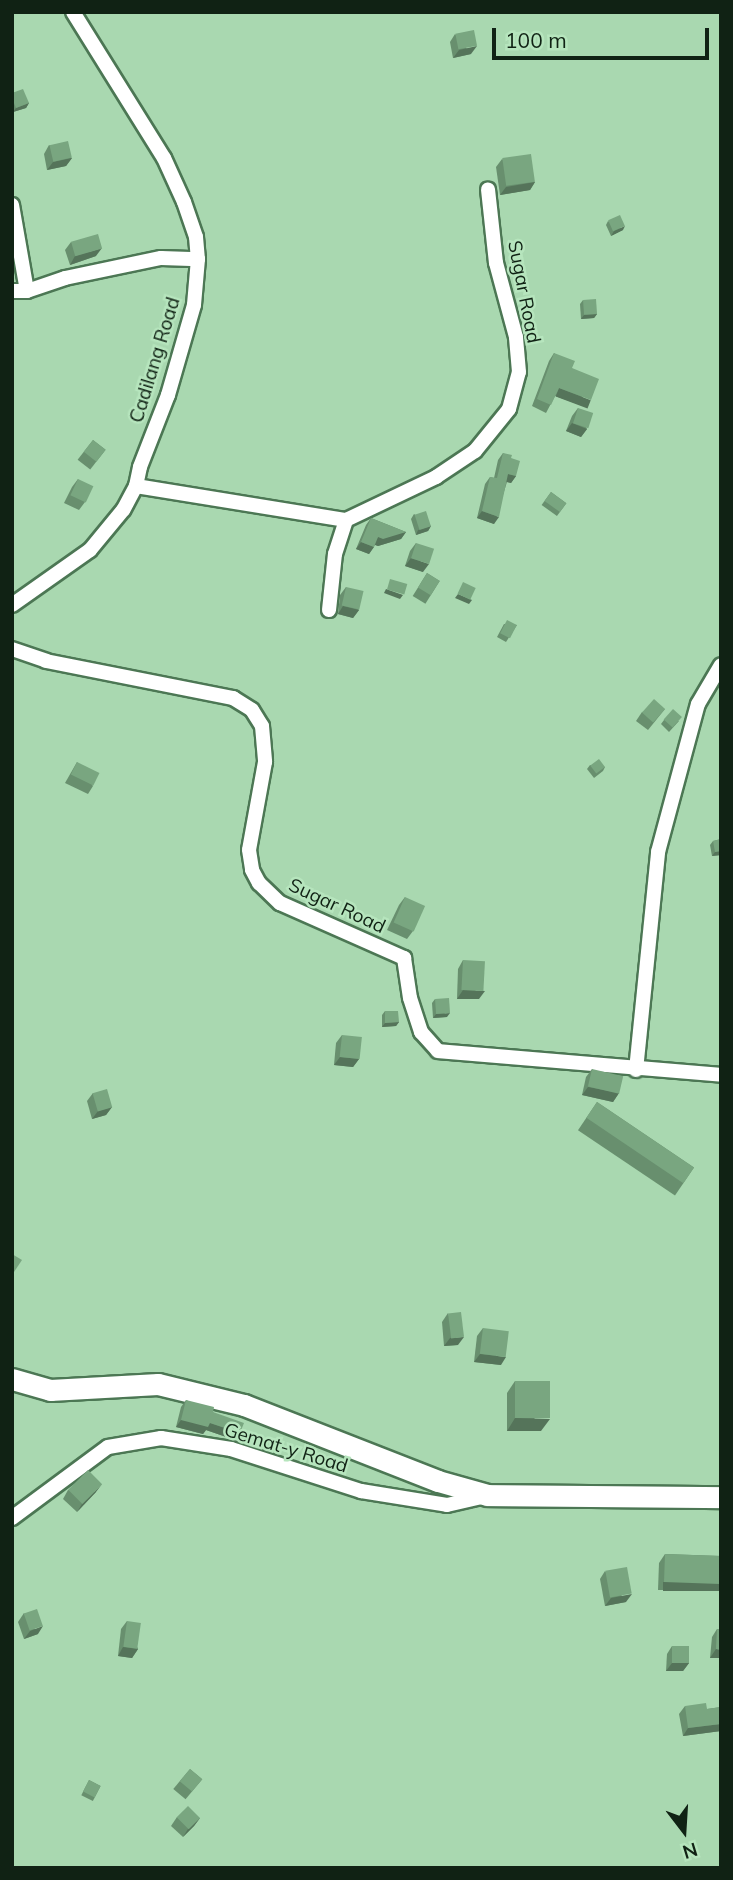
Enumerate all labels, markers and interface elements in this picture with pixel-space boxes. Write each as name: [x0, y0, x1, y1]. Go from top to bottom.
scale bar: [495, 14, 712, 58]
text: 100 m: [505, 27, 567, 53]
street label: Sugar Road: [503, 239, 545, 345]
street label: Cadilang Road: [125, 294, 185, 426]
street label: Sugar Road: [285, 874, 389, 938]
street label: Gemat-y Road: [221, 1418, 351, 1478]
north arrow: [649, 1796, 719, 1866]
text: N: [680, 1838, 701, 1865]

